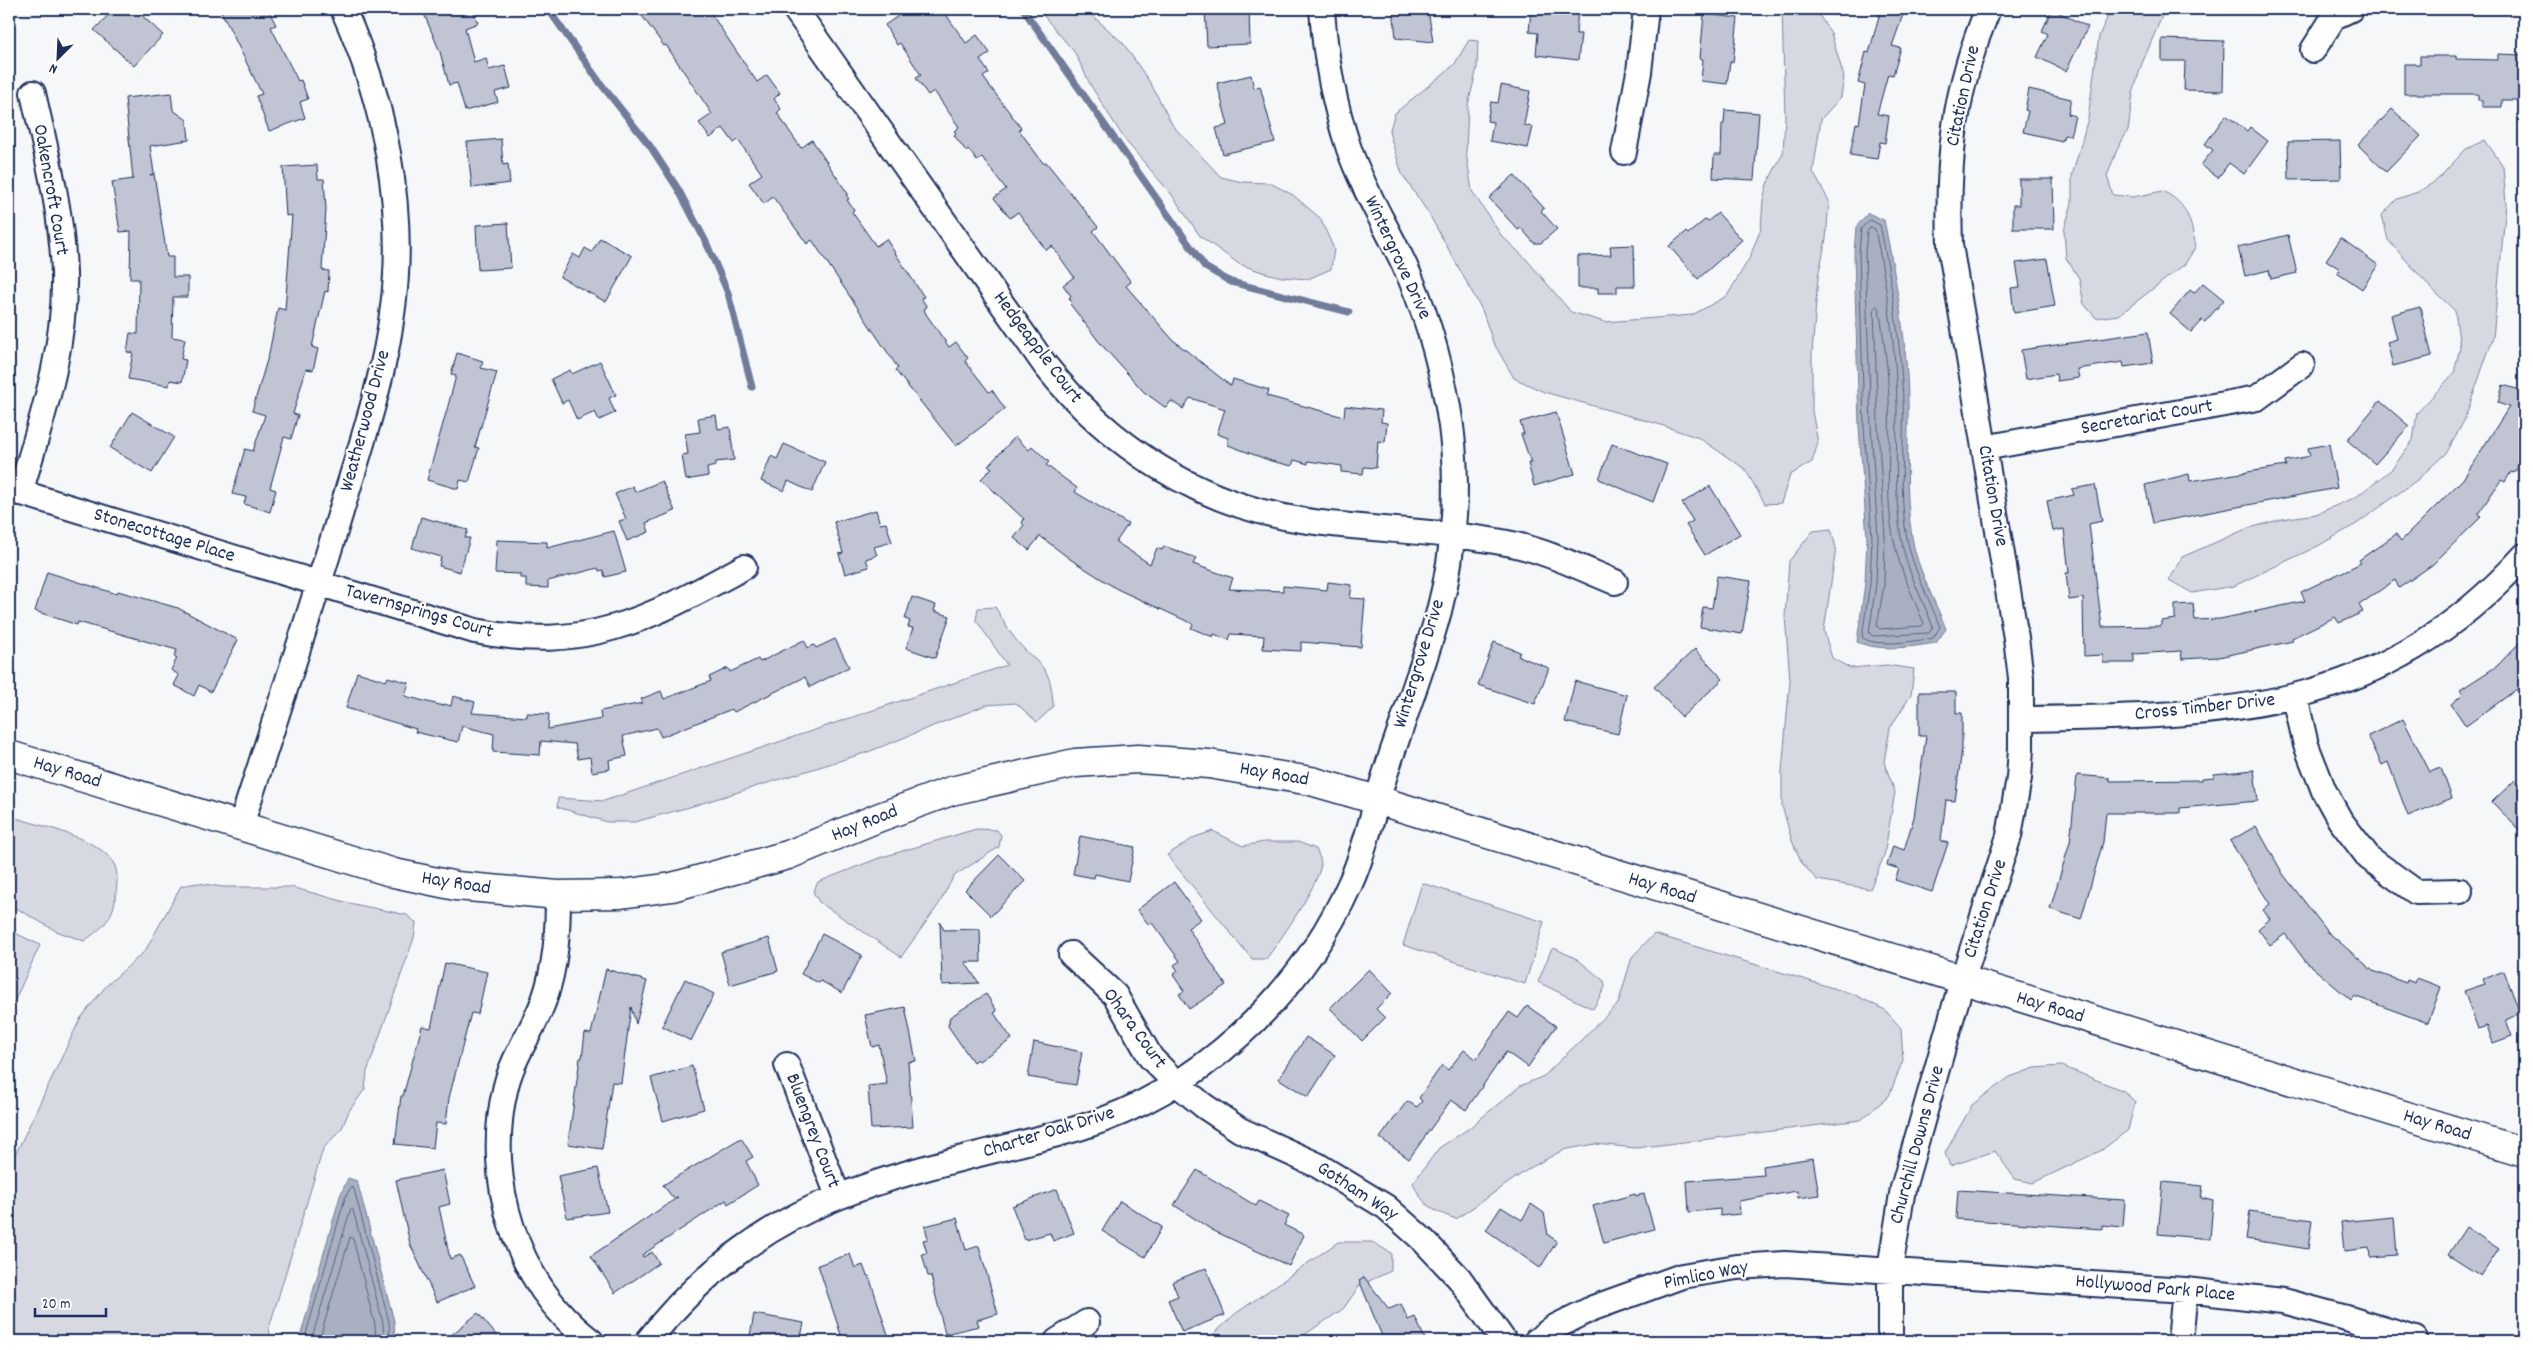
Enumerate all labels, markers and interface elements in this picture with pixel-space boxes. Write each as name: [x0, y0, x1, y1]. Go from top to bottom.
north arrow: [32, 32, 82, 82]
street label: Citation Drive: [1940, 43, 1988, 149]
text: N: [46, 57, 61, 79]
street label: Oakencroft Court: [25, 122, 75, 258]
street label: Wintergrove Drive: [1356, 192, 1438, 325]
street label: Hedgeapple Court: [985, 286, 1089, 410]
street label: Weatherwood Drive: [334, 347, 398, 495]
street label: Secretariat Court: [2079, 393, 2215, 443]
street label: Citation Drive: [1969, 443, 2015, 549]
street label: Stonecottage Place: [90, 501, 238, 571]
street label: Tavernsprings Court: [342, 577, 496, 647]
street label: Wintergrove Drive: [1387, 596, 1453, 732]
street label: Cross Timber Drive: [2133, 687, 2277, 729]
street label: Hay Road: [30, 749, 104, 797]
street label: Hay Road: [1237, 755, 1311, 795]
street label: Hay Road: [827, 798, 903, 850]
street label: Citation Drive: [1957, 856, 2015, 962]
street label: Hay Road: [419, 865, 493, 903]
street label: Hay Road: [1625, 865, 1699, 913]
street label: Ohara Court: [1095, 983, 1173, 1075]
street label: Hay Road: [2013, 984, 2087, 1032]
street label: Churchill Downs Drive: [1883, 1063, 1953, 1227]
street label: Bluengrey Court: [777, 1070, 847, 1192]
street label: Charter Oak Drive: [980, 1100, 1118, 1166]
street label: Hay Road: [2400, 1102, 2474, 1150]
street label: Gotham Way: [1311, 1155, 1404, 1229]
street label: Pimlico Way: [1661, 1254, 1751, 1298]
street label: Hollywood Park Place: [2074, 1268, 2236, 1310]
scale bar: [35, 1285, 106, 1317]
text: 20 m: [42, 1294, 70, 1316]

